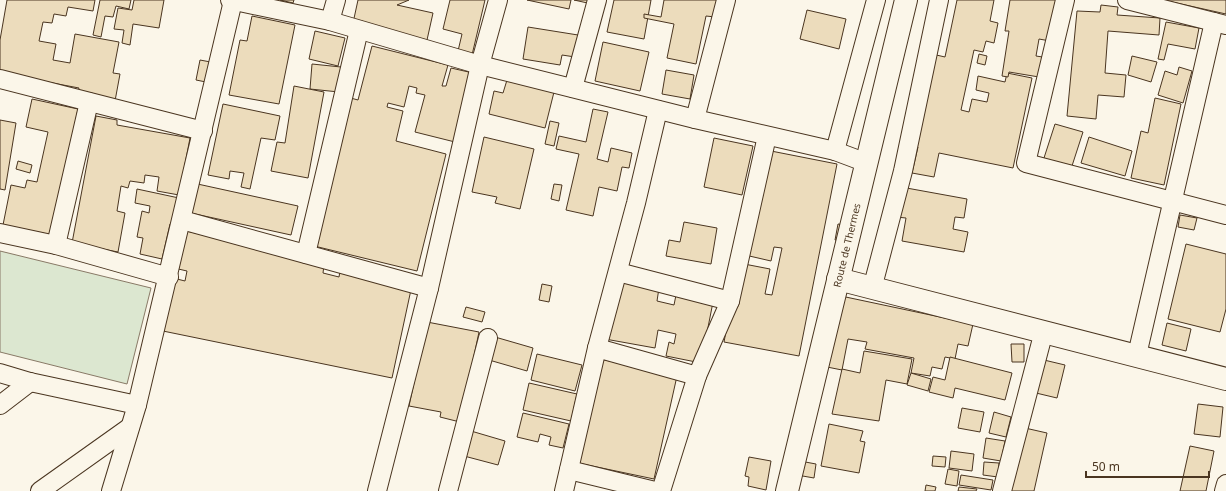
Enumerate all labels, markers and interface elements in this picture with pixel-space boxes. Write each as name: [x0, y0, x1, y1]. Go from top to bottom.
street label: Route de Thermes: [830, 201, 864, 289]
scale bar: [1086, 453, 1209, 479]
text: 50 m: [1092, 458, 1120, 475]

